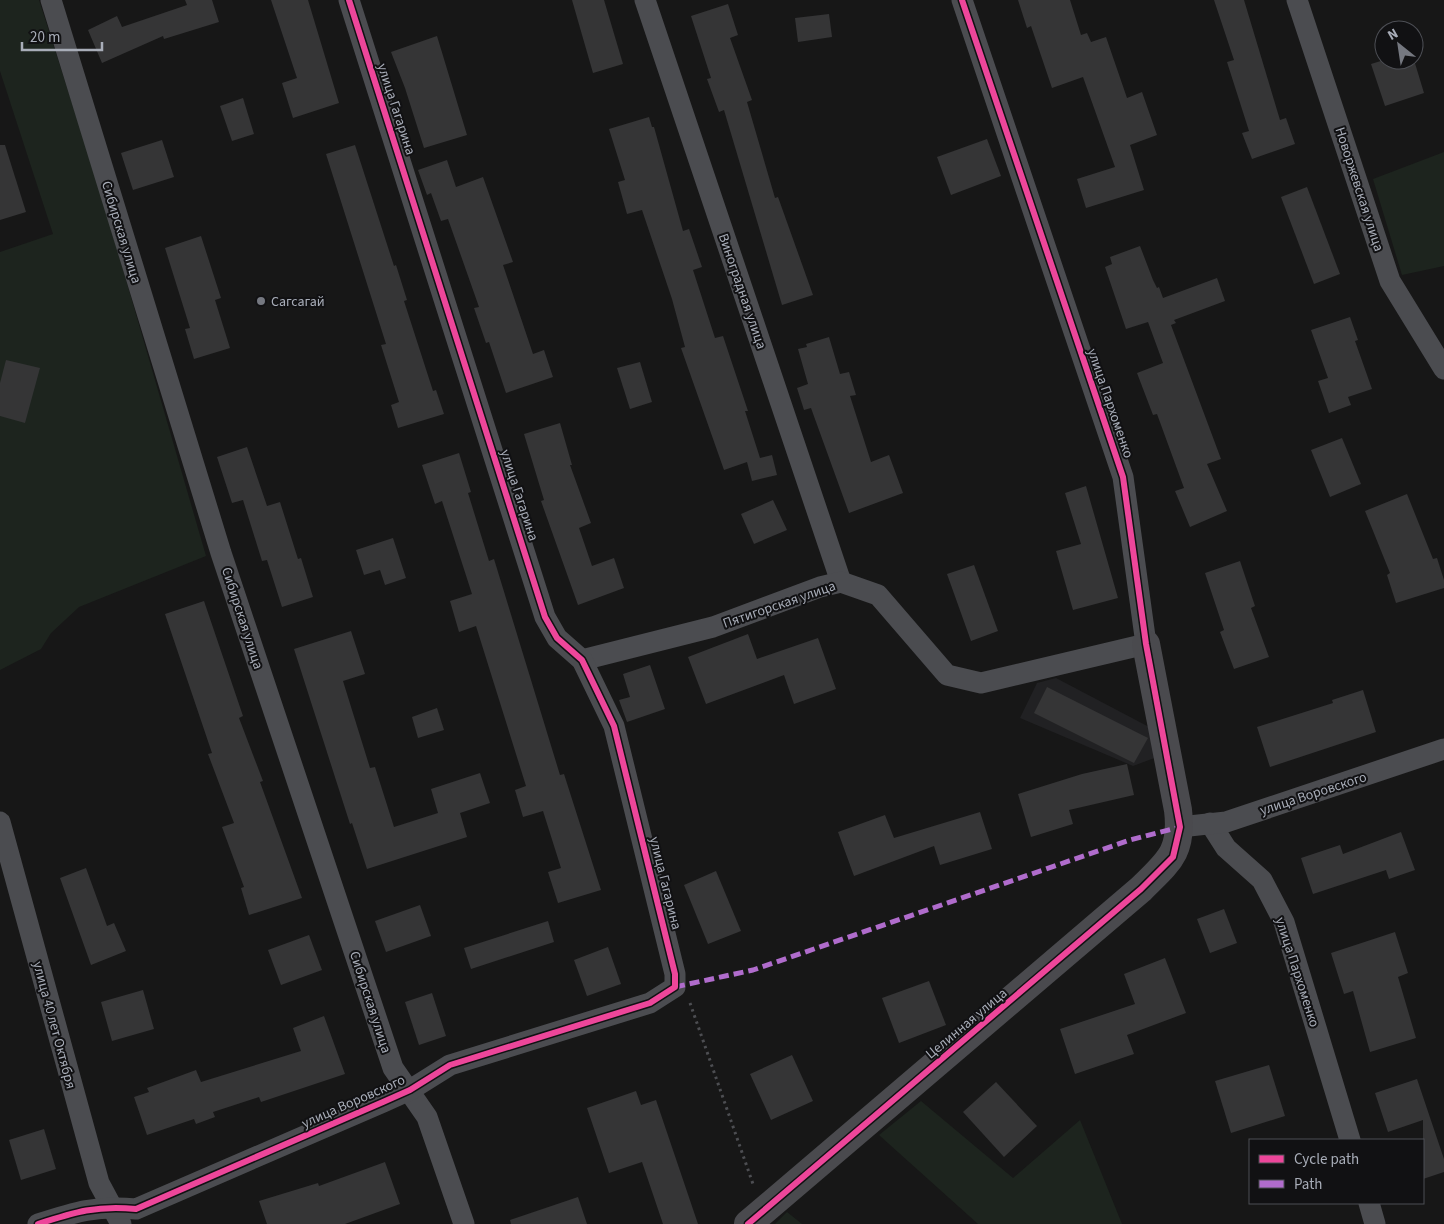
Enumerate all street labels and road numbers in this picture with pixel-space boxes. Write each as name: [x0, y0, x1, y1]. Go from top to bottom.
street label: улица Гагарина: [372, 61, 420, 158]
street label: Новоржевская улица: [1330, 125, 1389, 254]
street label: Сибирская улица: [96, 179, 146, 286]
street label: Виноградная улица: [713, 231, 771, 352]
street label: улица Пархоменко: [1082, 346, 1138, 461]
street label: улица Гагарина: [495, 447, 543, 544]
street label: Сибирская улица: [216, 565, 268, 672]
street label: Пятигорская улица: [720, 576, 838, 634]
street label: улица Воровского: [1257, 767, 1369, 821]
street label: улица Гагарина: [644, 835, 686, 932]
street label: улица Пархоменко: [1270, 915, 1324, 1030]
street label: Сибирская улица: [344, 949, 396, 1056]
street label: улица 40 лет Октября: [27, 959, 81, 1091]
street label: Целинная улица: [922, 984, 1012, 1064]
street label: улица Воровского: [299, 1070, 408, 1134]

